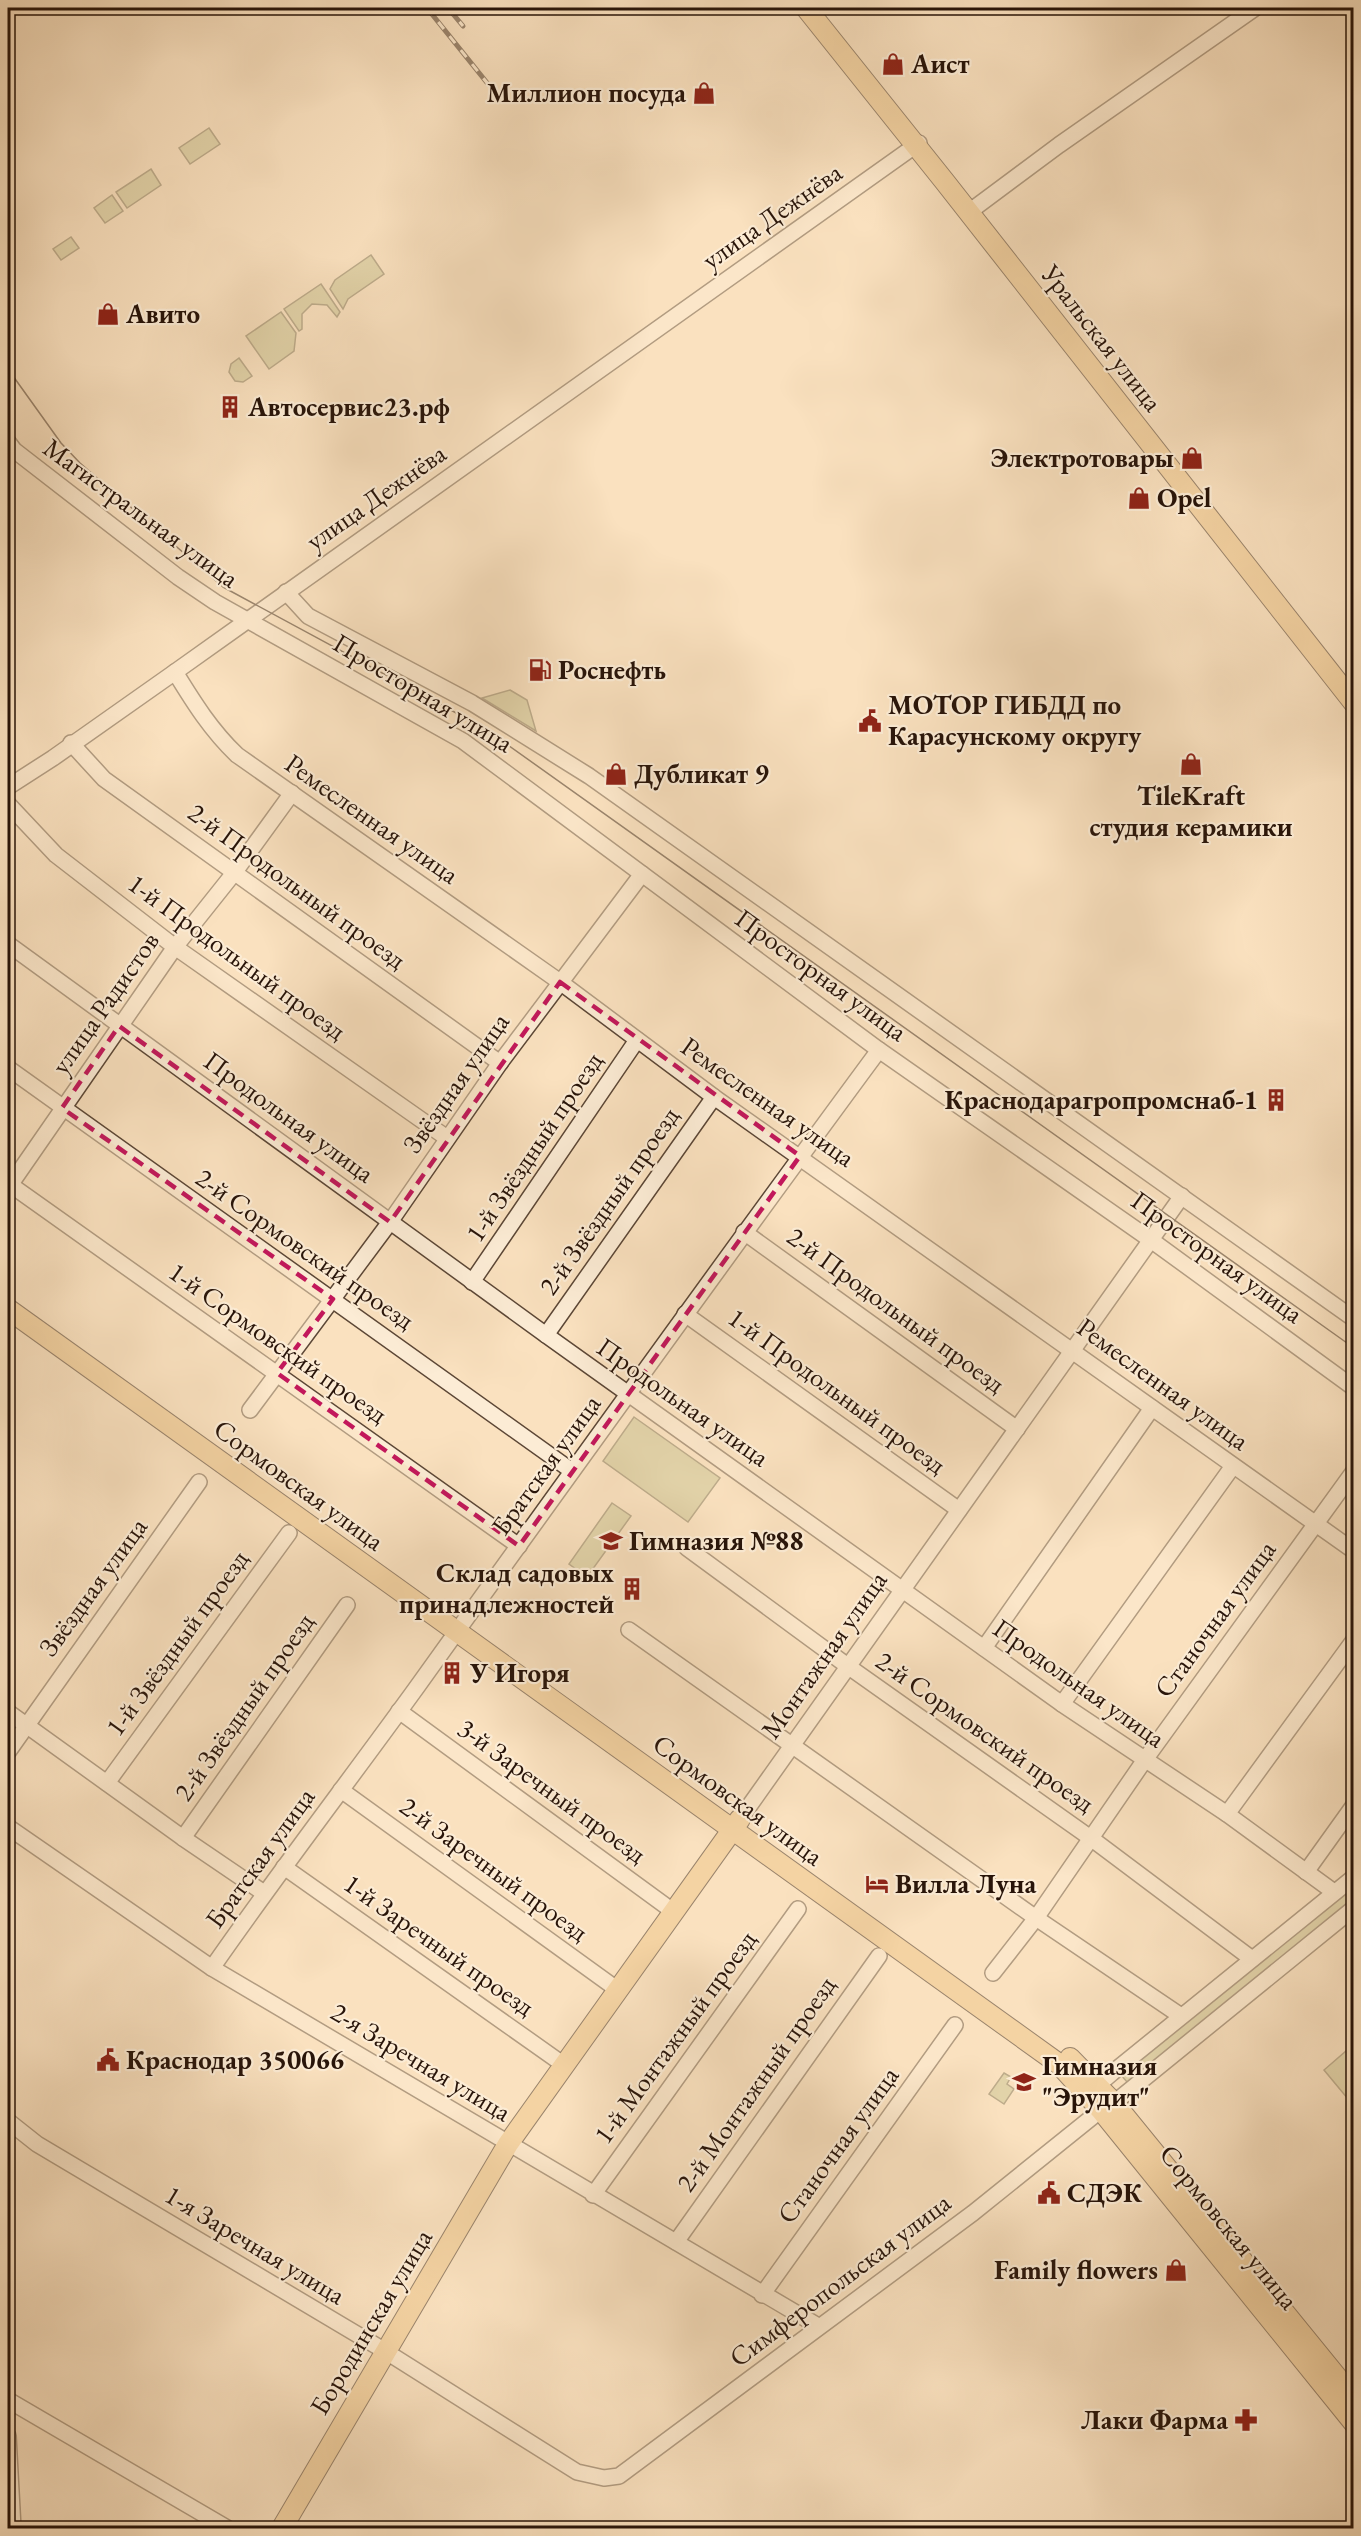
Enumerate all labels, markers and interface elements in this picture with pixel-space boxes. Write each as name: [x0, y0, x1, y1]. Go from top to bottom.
place label: Аист: [910, 46, 970, 81]
shop icon: Аист: [880, 51, 906, 77]
place label: Миллион посуда: [486, 75, 686, 110]
shop icon: Миллион посуда: [691, 80, 717, 106]
street label: улица Дежнёва: [695, 154, 849, 277]
street label: Уральская улица: [1033, 256, 1171, 418]
place label: Авито: [125, 296, 200, 331]
shop icon: Авито: [95, 301, 121, 327]
place label: Автосервис23.рф: [247, 389, 450, 424]
building icon: Автосервис23.рф: [217, 394, 243, 420]
street label: Магистральная улица: [37, 430, 246, 596]
street label: улица Дежнёва: [299, 435, 453, 558]
place label: Электротовары: [990, 440, 1174, 475]
shop icon: Электротовары: [1179, 445, 1205, 471]
place label: Opel: [1157, 480, 1212, 515]
shop icon: Opel: [1126, 485, 1152, 511]
street label: Просторная улица: [327, 625, 520, 760]
place label: Роснефть: [558, 652, 666, 687]
fuel station icon: Роснефть: [527, 657, 553, 683]
place label: МОТОР ГИБДД по Карасунскому округу: [888, 687, 1142, 753]
public building icon: МОТОР ГИБДД по Карасунскому округу: [857, 708, 883, 734]
street label: Ремесленная улица: [278, 746, 466, 892]
shop icon: TileKraft студия керамики: [1178, 751, 1204, 777]
place label: Дубликат 9: [634, 756, 769, 791]
shop icon: Дубликат 9: [603, 761, 629, 787]
place label: TileKraft студия керамики: [1089, 778, 1293, 844]
street label: 2-й Продольный проезд: [181, 795, 413, 977]
street label: 1-й Продольный проезд: [121, 866, 353, 1048]
street label: Просторная улица: [728, 900, 914, 1049]
street label: улица Радистов: [43, 925, 167, 1081]
street label: Звёздная улица: [394, 1006, 517, 1160]
street label: Ремесленная улица: [674, 1029, 862, 1175]
street label: Продольная улица: [197, 1043, 382, 1191]
street label: 1-й Звёздный проезд: [457, 1045, 610, 1248]
place label: Краснодарагропромснаб-1: [945, 1082, 1258, 1117]
building icon: Краснодарагропромснаб-1: [1263, 1087, 1289, 1113]
street label: 2-й Звёздный проезд: [531, 1100, 687, 1302]
street label: 2-й Сормовский проезд: [189, 1160, 421, 1337]
street label: Просторная улица: [1124, 1182, 1310, 1331]
street label: 2-й Продольный проезд: [780, 1219, 1012, 1401]
street label: 1-й Сормовский проезд: [162, 1254, 394, 1431]
street label: 1-й Продольный проезд: [721, 1300, 953, 1482]
street label: Ремесленная улица: [1070, 1309, 1256, 1458]
street label: Продольная улица: [590, 1329, 777, 1474]
street label: Братская улица: [483, 1387, 609, 1542]
street label: Сормовская улица: [207, 1411, 392, 1558]
street label: Звёздная улица: [30, 1510, 155, 1663]
place label: Гимназия №88: [629, 1523, 803, 1558]
school or university icon: Гимназия №88: [598, 1528, 624, 1554]
street label: Станочная улица: [1146, 1533, 1284, 1704]
street label: 1-й Звёздный проезд: [97, 1543, 256, 1743]
place label: Склад садовых принадлежностей: [399, 1555, 614, 1621]
street label: Монтажная улица: [753, 1564, 895, 1745]
building icon: Склад садовых принадлежностей: [619, 1576, 645, 1602]
street label: 2-й Звёздный проезд: [166, 1606, 322, 1808]
street label: Продольная улица: [986, 1610, 1173, 1755]
street label: 2-й Сормовский проезд: [869, 1643, 1101, 1820]
place label: У Игоря: [469, 1655, 570, 1690]
building icon: У Игоря: [439, 1660, 465, 1686]
street label: 3-й Заречный проезд: [451, 1710, 654, 1871]
street label: Сормовская улица: [646, 1726, 831, 1873]
street label: Братская улица: [197, 1780, 323, 1935]
street label: 2-й Заречный проезд: [393, 1788, 596, 1949]
street label: 1-й Заречный проезд: [337, 1866, 542, 2023]
place label: Вилла Луна: [895, 1866, 1036, 1901]
hotel icon: Вилла Луна: [864, 1871, 890, 1897]
street label: 1-й Монтажный проезд: [585, 1923, 764, 2150]
street label: 2-й Монтажный проезд: [668, 1969, 843, 2198]
street label: 2-я Заречная улица: [325, 1994, 518, 2129]
place label: Краснодар 350066: [126, 2042, 344, 2077]
public building icon: Краснодар 350066: [95, 2047, 121, 2073]
place label: Гимназия "Эрудит": [1042, 2048, 1157, 2114]
street label: Станочная улица: [769, 2059, 907, 2230]
school or university icon: Гимназия "Эрудит": [1011, 2069, 1037, 2095]
street label: Сормовская улица: [1152, 2137, 1307, 2316]
place label: СДЭК: [1067, 2175, 1143, 2210]
street label: 1-я Заречная улица: [159, 2177, 352, 2312]
public building icon: СДЭК: [1036, 2180, 1062, 2206]
street label: Симферопольская улица: [722, 2185, 958, 2374]
street label: Бородинская улица: [301, 2222, 440, 2421]
place label: Family flowers: [994, 2252, 1158, 2287]
shop icon: Family flowers: [1163, 2257, 1189, 2283]
place label: Лаки Фарма: [1081, 2402, 1228, 2437]
pharmacy icon: Лаки Фарма: [1233, 2407, 1259, 2433]

